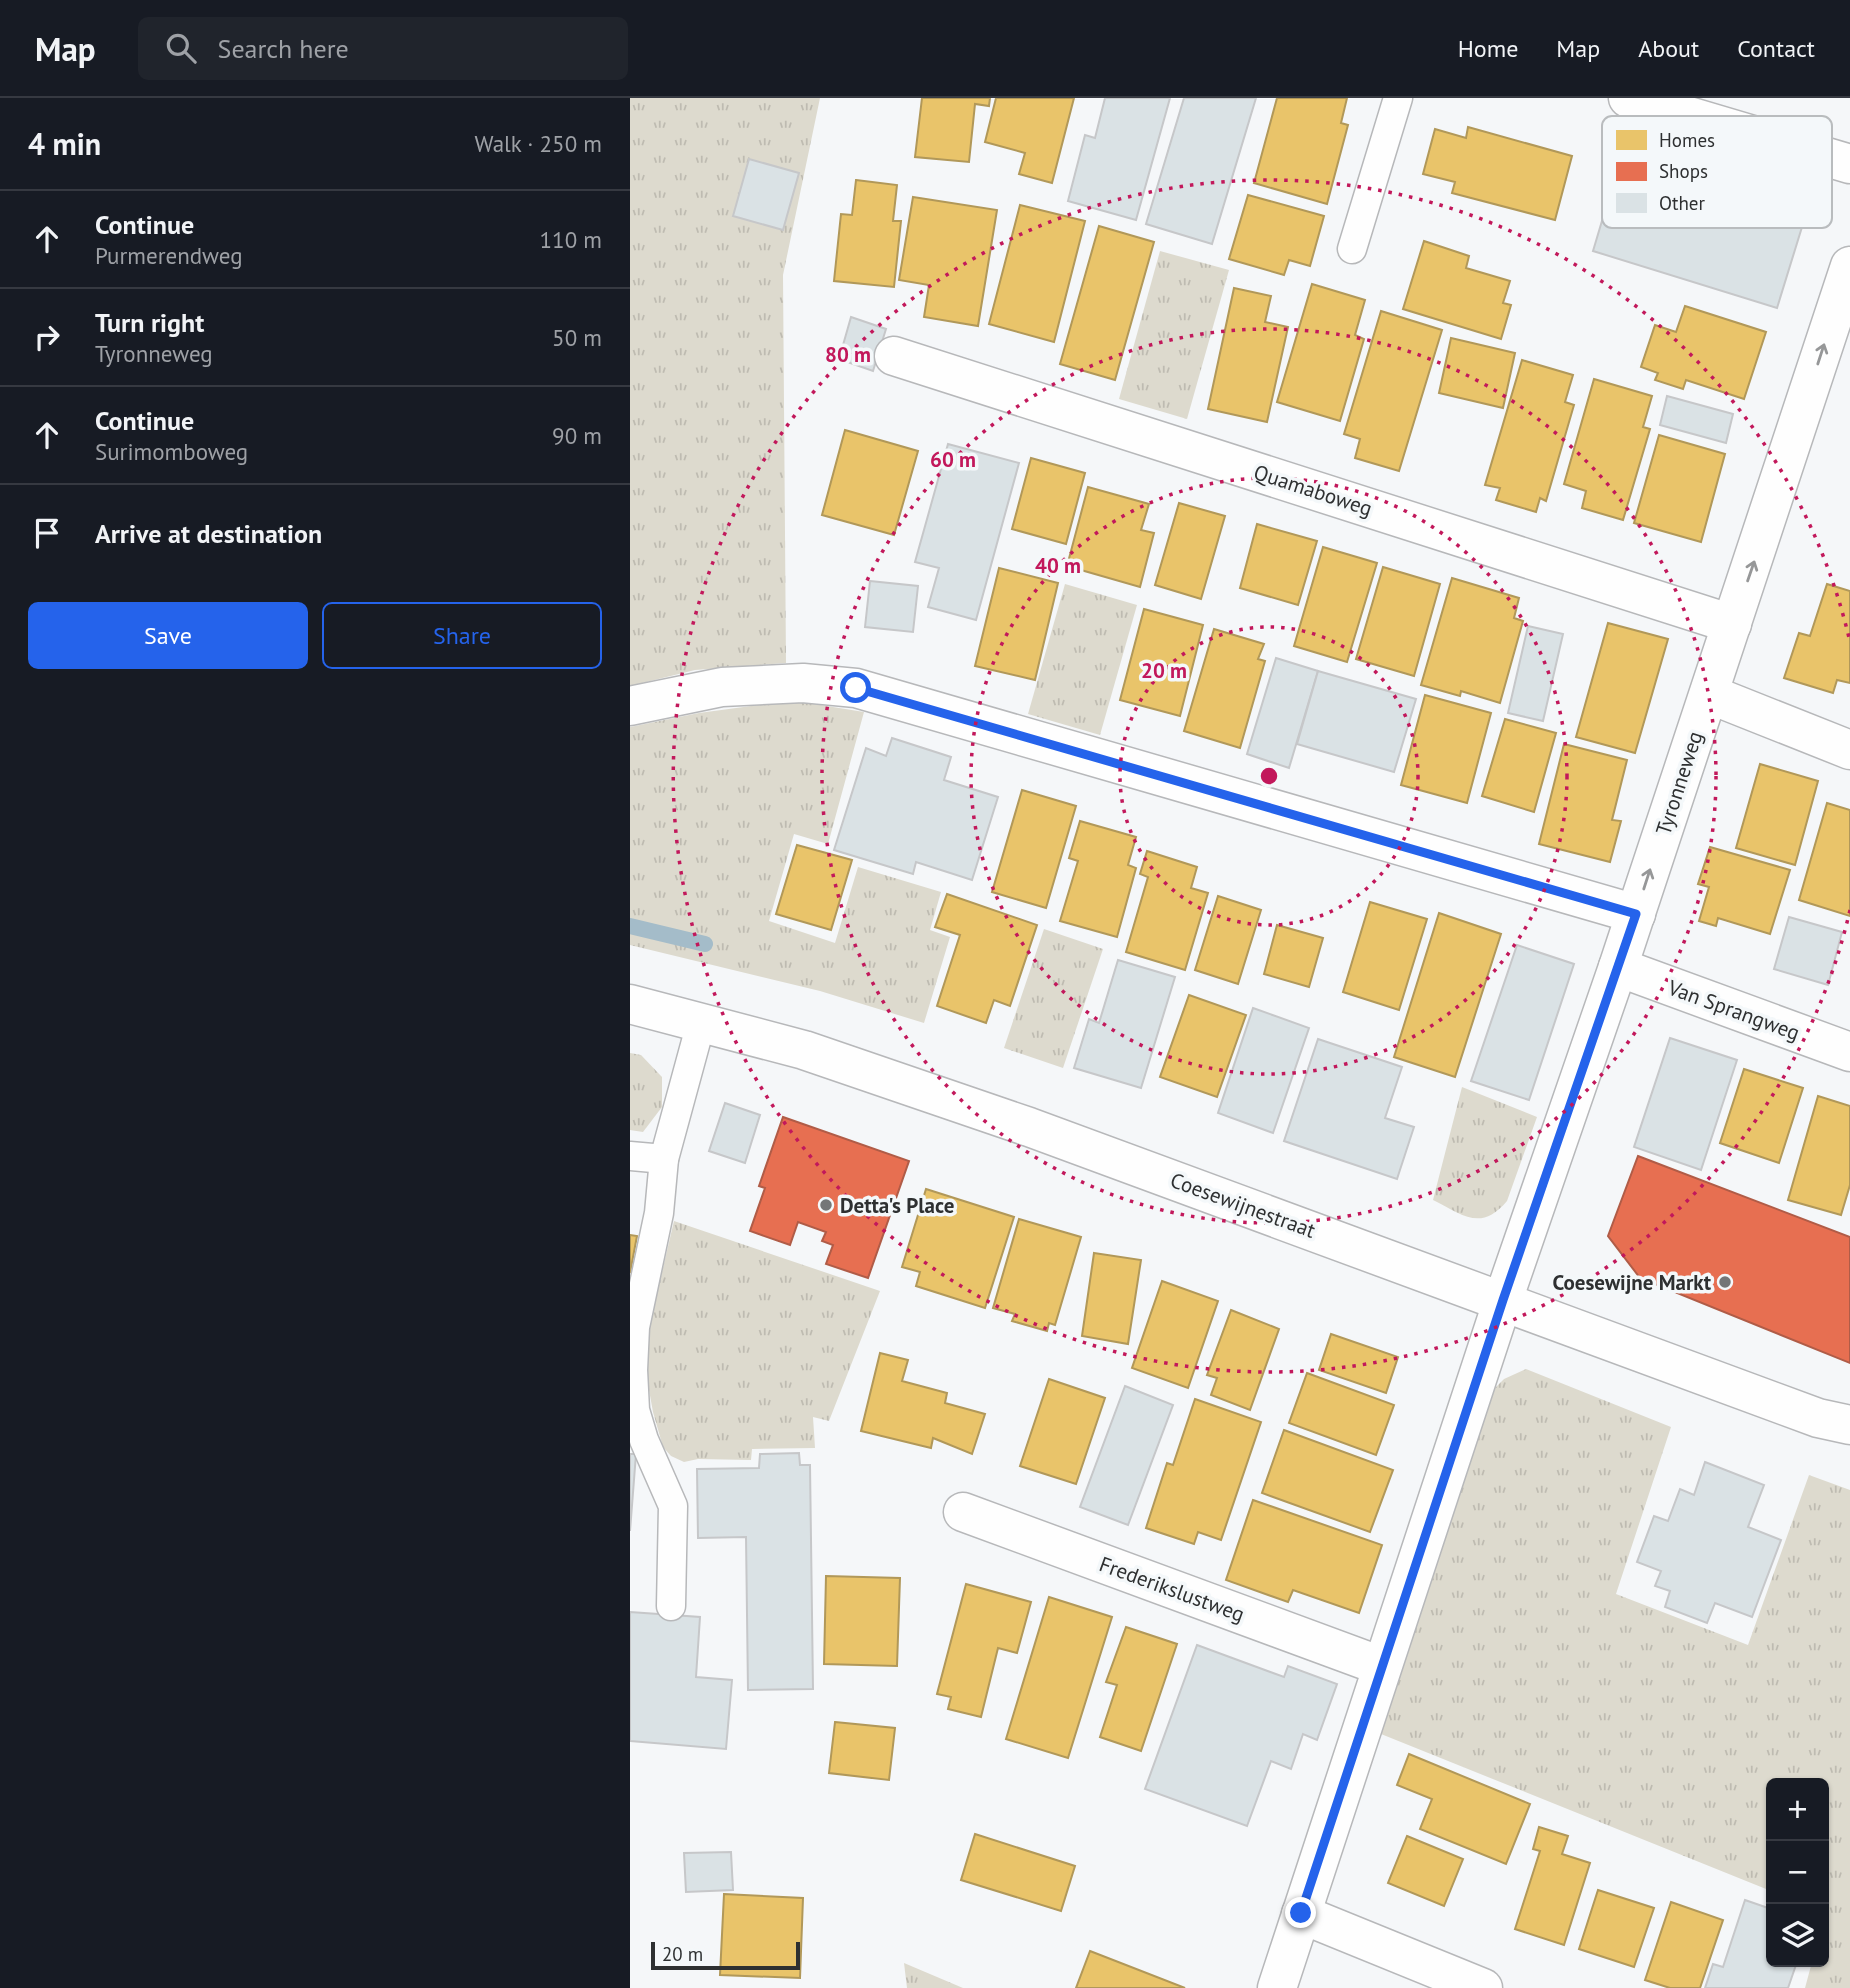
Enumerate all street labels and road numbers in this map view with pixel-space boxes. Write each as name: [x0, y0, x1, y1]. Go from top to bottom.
street label: Quamaboweg: [1250, 458, 1376, 522]
street label: Tyronneweg: [1650, 728, 1708, 838]
street label: Van Sprangweg: [1664, 973, 1804, 1046]
street label: Coesewijnestraat: [1167, 1166, 1319, 1244]
street label: Frederikslustweg: [1096, 1550, 1248, 1628]

